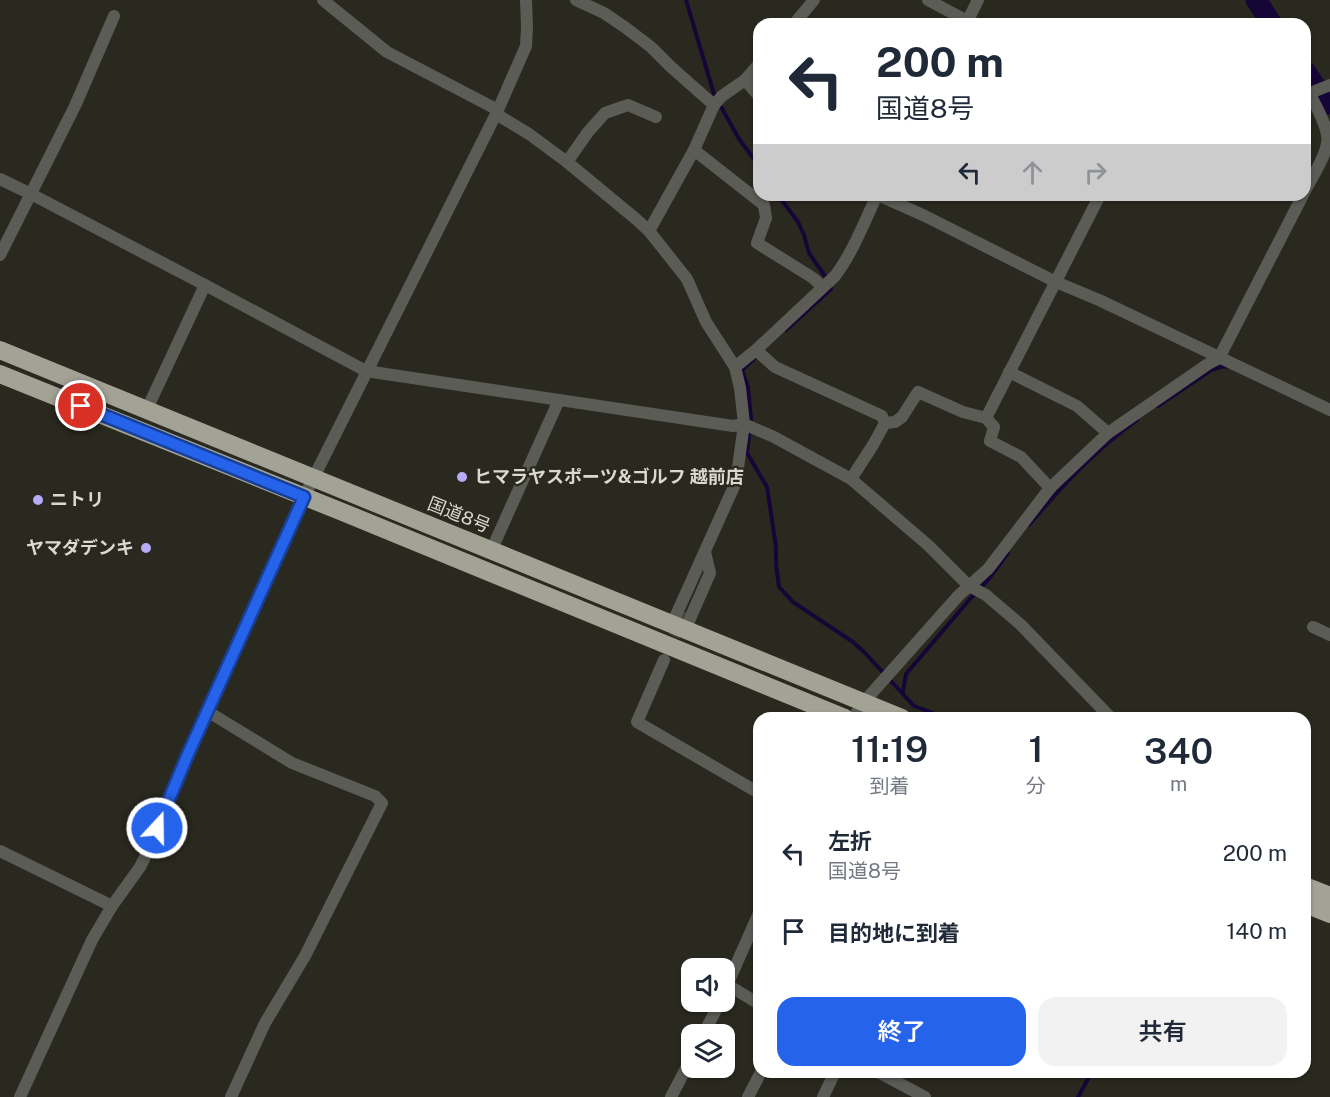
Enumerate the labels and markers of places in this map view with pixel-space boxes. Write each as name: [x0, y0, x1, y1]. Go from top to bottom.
pin: [55, 380, 106, 431]
place label: ヒマラヤスポーツ&ゴルフ 越前店: [474, 466, 744, 487]
marker: ヒマラヤスポーツ&ゴルフ 越前店: [455, 470, 469, 484]
place label: ニトリ: [50, 489, 104, 510]
marker: ニトリ: [31, 493, 45, 507]
place label: ヤマダデンキ: [26, 537, 134, 558]
marker: ヤマダデンキ: [139, 541, 153, 555]

